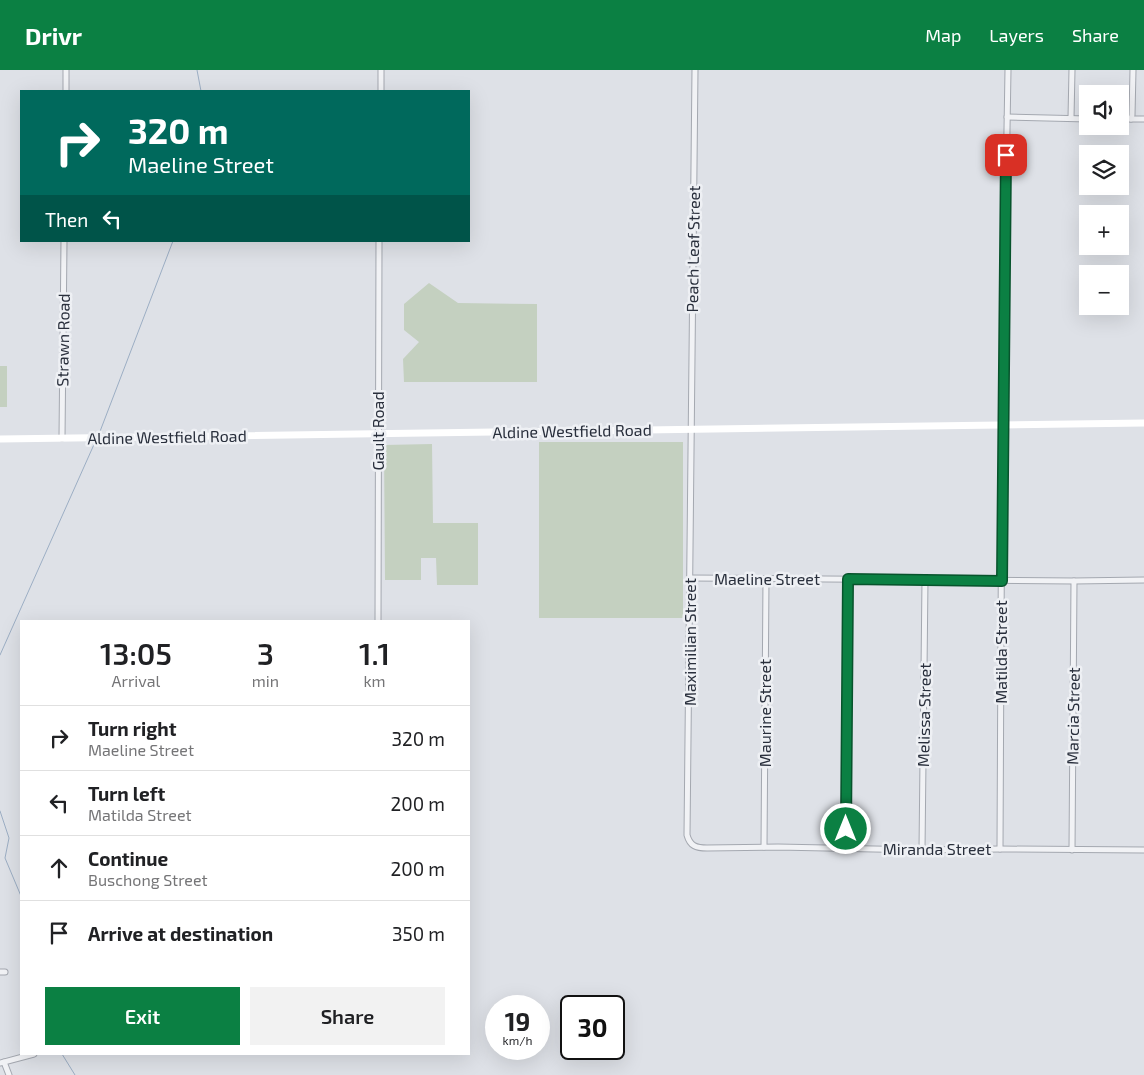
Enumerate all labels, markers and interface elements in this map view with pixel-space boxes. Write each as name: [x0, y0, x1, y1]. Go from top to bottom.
text: Drivr: [25, 21, 82, 50]
text: Map: [925, 24, 961, 46]
text: Layers: [989, 24, 1044, 46]
text: Share: [1072, 24, 1119, 46]
map controls: [1079, 85, 1129, 315]
button: sound: [1079, 85, 1129, 135]
text: 320 m: [128, 109, 229, 151]
icon: right: [45, 110, 110, 175]
pin: [985, 134, 1027, 176]
icon: arrive: [992, 141, 1020, 169]
button: layers: [1079, 145, 1129, 195]
text: Maeline Street: [128, 151, 274, 177]
street label: Peach Leaf Street: [682, 185, 703, 313]
icon: left: [98, 205, 126, 233]
button: +: [1079, 205, 1129, 255]
text: Then: [45, 208, 88, 231]
button: −: [1079, 265, 1129, 315]
street label: Strawn Road: [52, 293, 73, 387]
street label: Gault Road: [368, 391, 387, 471]
street label: Aldine Westfield Road: [492, 420, 652, 441]
street label: Aldine Westfield Road: [87, 426, 247, 447]
street label: Maeline Street: [714, 569, 820, 588]
street label: Maximilian Street: [680, 578, 699, 706]
street label: Matilda Street: [991, 600, 1010, 704]
text: 13:05: [100, 635, 172, 671]
text: 3: [257, 635, 274, 671]
text: 1.1: [359, 635, 390, 671]
street label: Maurine Street: [755, 659, 774, 767]
street label: Melissa Street: [913, 663, 934, 767]
street label: Marcia Street: [1062, 667, 1083, 765]
text: Arrival: [112, 671, 160, 690]
text: min: [252, 671, 279, 690]
text: km: [363, 671, 386, 690]
text: Turn right: [88, 717, 176, 740]
icon: right: [45, 724, 73, 752]
text: 320 m: [391, 727, 445, 750]
text: Maeline Street: [88, 740, 194, 759]
text: Turn left: [88, 782, 165, 805]
icon: left: [45, 789, 73, 817]
text: 200 m: [391, 792, 445, 815]
position arrow: [819, 802, 871, 854]
text: Matilda Street: [88, 805, 192, 824]
street label: Miranda Street: [883, 839, 991, 858]
text: Continue: [88, 847, 168, 870]
icon: ahead: [45, 854, 73, 882]
text: 200 m: [391, 857, 445, 880]
text: Buschong Street: [88, 870, 208, 889]
icon: arrive: [45, 919, 73, 947]
text: Arrive at destination: [88, 922, 273, 945]
text: 350 m: [392, 922, 445, 945]
button: Exit: [45, 987, 240, 1045]
button: Share: [250, 987, 445, 1045]
speed limit sign: 30: [560, 995, 625, 1060]
text: 19: [505, 1006, 530, 1036]
text: km/h: [503, 1033, 532, 1047]

